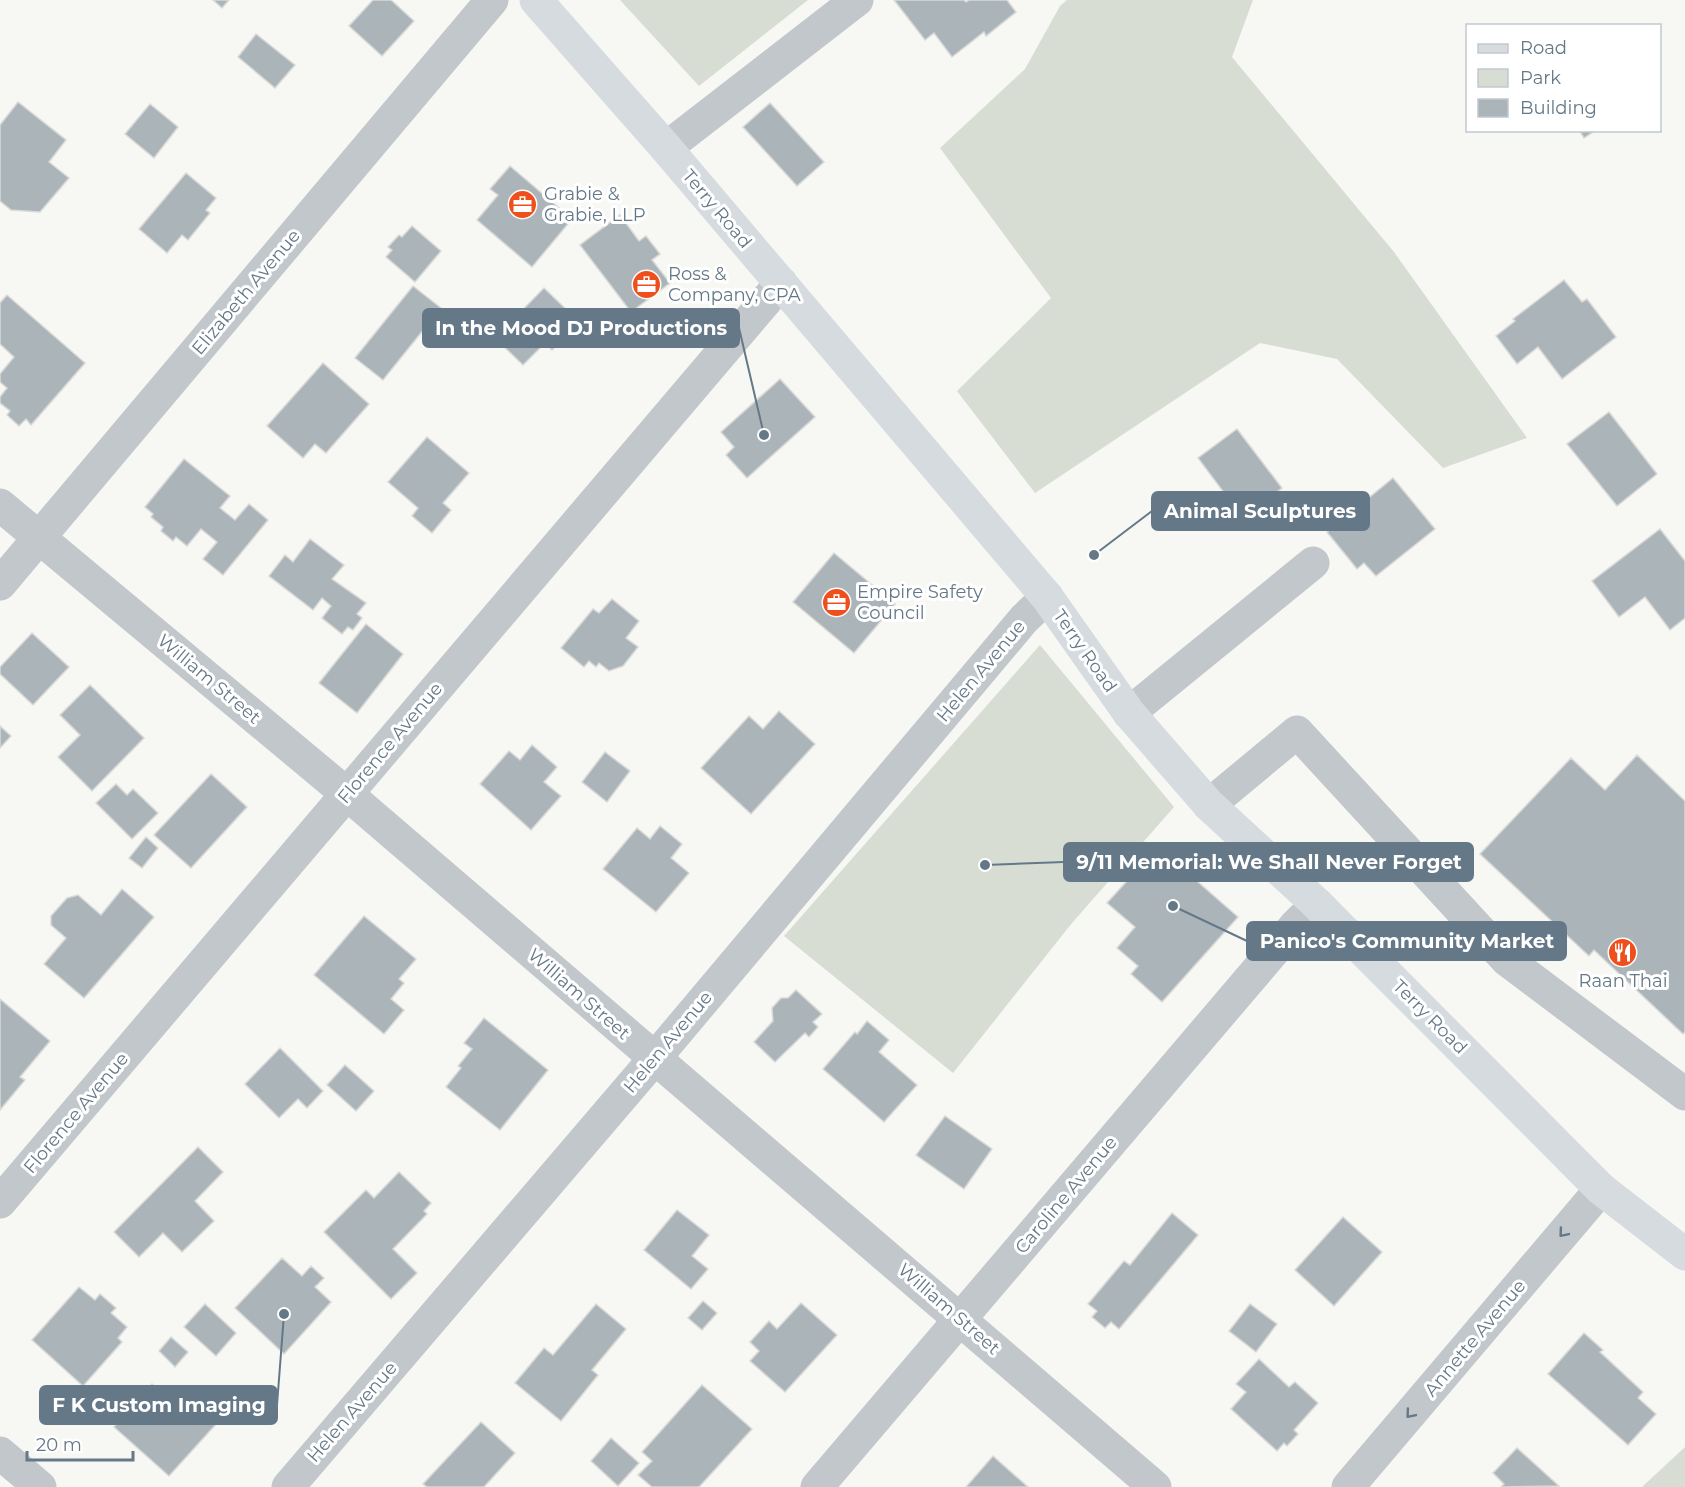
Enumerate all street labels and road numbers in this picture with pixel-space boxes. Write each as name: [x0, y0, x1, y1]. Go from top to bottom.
street label: Terry Road: [678, 165, 756, 253]
street label: Elizabeth Avenue: [187, 225, 305, 359]
street label: Terry Road: [1048, 605, 1122, 697]
street label: Helen Avenue: [932, 616, 1030, 726]
street label: William Street: [153, 629, 265, 729]
street label: Florence Avenue: [333, 678, 447, 808]
street label: William Street: [524, 944, 634, 1044]
street label: Terry Road: [1388, 975, 1472, 1059]
street label: Helen Avenue: [619, 987, 717, 1097]
street label: Florence Avenue: [19, 1048, 133, 1178]
street label: Caroline Avenue: [1010, 1132, 1122, 1258]
street label: William Street: [894, 1259, 1004, 1359]
street label: Annette Avenue: [1420, 1275, 1530, 1401]
street label: Helen Avenue: [302, 1357, 402, 1467]

